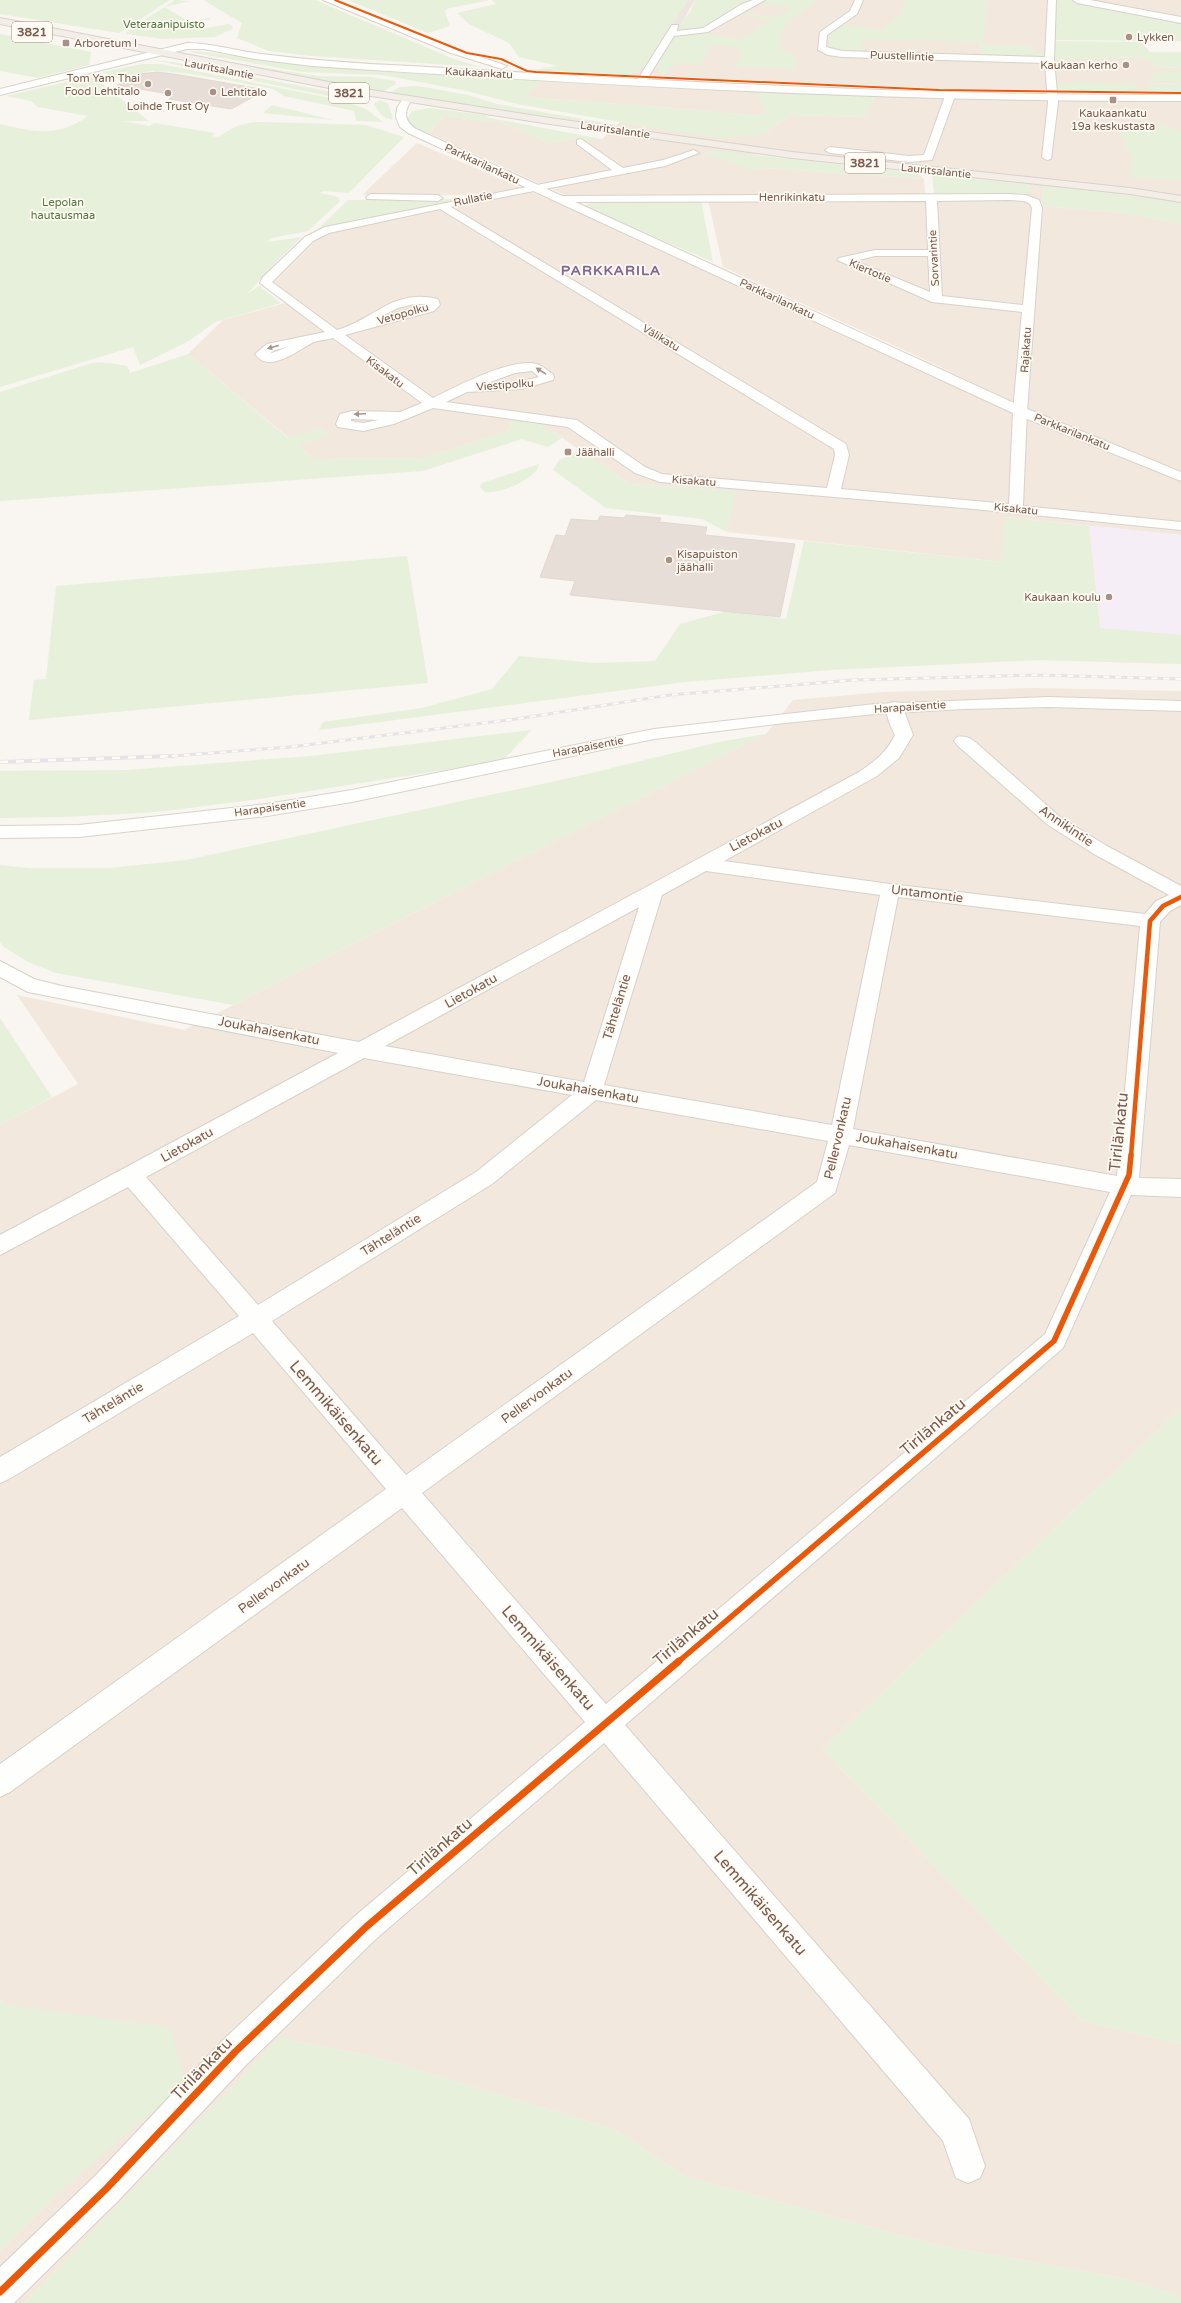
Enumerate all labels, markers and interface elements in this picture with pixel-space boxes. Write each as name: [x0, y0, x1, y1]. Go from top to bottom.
park label: Veteraanipuisto: [123, 18, 205, 31]
road number: 3821: [12, 22, 52, 42]
place label: Lykken: [1137, 31, 1174, 44]
marker: Lykken: [1124, 32, 1134, 42]
place label: Arboretum I: [74, 37, 137, 50]
marker: Arboretum I: [61, 38, 71, 48]
street label: Puustellintie: [870, 48, 934, 64]
street label: Lauritsalantie: [183, 56, 255, 82]
place label: Kaukaan kerho: [1040, 59, 1118, 72]
marker: Kaukaan kerho: [1121, 60, 1131, 70]
street label: Kaukaankatu: [445, 65, 513, 81]
place label: Tom Yam Thai Food Lehtitalo: [65, 72, 140, 98]
marker: Tom Yam Thai Food Lehtitalo: [143, 79, 153, 89]
road number: 3821: [329, 83, 369, 103]
place label: Lehtitalo: [221, 86, 267, 99]
marker: Lehtitalo: [208, 87, 218, 97]
marker: Loihde Trust Oy: [163, 88, 173, 98]
marker: Kaukaankatu 19a keskustasta: [1108, 95, 1118, 105]
place label: Loihde Trust Oy: [127, 100, 209, 113]
place label: Kaukaankatu 19a keskustasta: [1071, 107, 1155, 133]
street label: Lauritsalantie: [579, 119, 651, 141]
street label: Parkkarilankatu: [443, 141, 521, 187]
road number: 3821: [845, 153, 885, 173]
street label: Lauritsalantie: [900, 161, 972, 181]
street label: Rullatie: [452, 189, 494, 209]
street label: Henrikinkatu: [759, 191, 825, 204]
park label: Lepolan hautausmaa: [31, 196, 95, 222]
street label: Sorvarintie: [926, 230, 942, 286]
street label: Kiertotie: [847, 256, 893, 286]
district label: PARKKARILA: [561, 262, 661, 279]
street label: Parkkarilankatu: [738, 276, 816, 322]
street label: Vetopolku: [376, 300, 430, 328]
street label: Välikatu: [640, 322, 682, 354]
street label: Rajakatu: [1018, 327, 1034, 373]
one-way arrow: [267, 344, 279, 350]
street label: Kisakatu: [363, 353, 407, 391]
one-way arrow: [536, 367, 546, 375]
street label: Viestipolku: [476, 377, 534, 393]
one-way arrow: [354, 411, 366, 418]
street label: Parkkarilankatu: [1032, 411, 1112, 453]
place label: Jäähalli: [576, 446, 615, 459]
marker: Jäähalli: [563, 447, 573, 457]
street label: Kisakatu: [671, 473, 717, 489]
street label: Kisakatu: [993, 500, 1039, 518]
place label: Kisapuiston jäähalli: [676, 548, 738, 574]
marker: Kisapuiston jäähalli: [664, 555, 674, 565]
place label: Kaukaan koulu: [1024, 591, 1101, 604]
marker: Kaukaan koulu: [1104, 592, 1114, 602]
street label: Harapaisentie: [874, 698, 946, 716]
street label: Harapaisentie: [551, 734, 625, 760]
street label: Harapaisentie: [233, 797, 307, 819]
street label: Annikintie: [1036, 802, 1096, 850]
street label: Lietokatu: [727, 814, 785, 856]
street label: Untamontie: [890, 882, 964, 906]
street label: Lietokatu: [442, 970, 500, 1012]
street label: Tähteläntie: [599, 972, 635, 1042]
street label: Joukahaisenkatu: [217, 1013, 321, 1049]
street label: Joukahaisenkatu: [536, 1073, 640, 1107]
street label: Tirilänkatu: [1105, 1091, 1133, 1173]
street label: Pellervonkatu: [821, 1095, 855, 1181]
street label: Lietokatu: [158, 1124, 216, 1166]
street label: Joukahaisenkatu: [855, 1129, 959, 1163]
street label: Tähteläntie: [358, 1210, 424, 1260]
street label: Lemmikäisenkatu: [285, 1356, 387, 1470]
street label: Pellervonkatu: [498, 1365, 576, 1427]
street label: Tähteläntie: [80, 1379, 146, 1427]
street label: Tirilänkatu: [896, 1394, 970, 1460]
street label: Pellervonkatu: [235, 1555, 313, 1617]
street label: Lemmikäisenkatu: [497, 1601, 599, 1715]
street label: Tirilänkatu: [649, 1604, 723, 1670]
street label: Tirilänkatu: [403, 1813, 477, 1881]
street label: Lemmikäisenkatu: [709, 1846, 811, 1960]
street label: Tirilänkatu: [167, 2033, 237, 2105]

